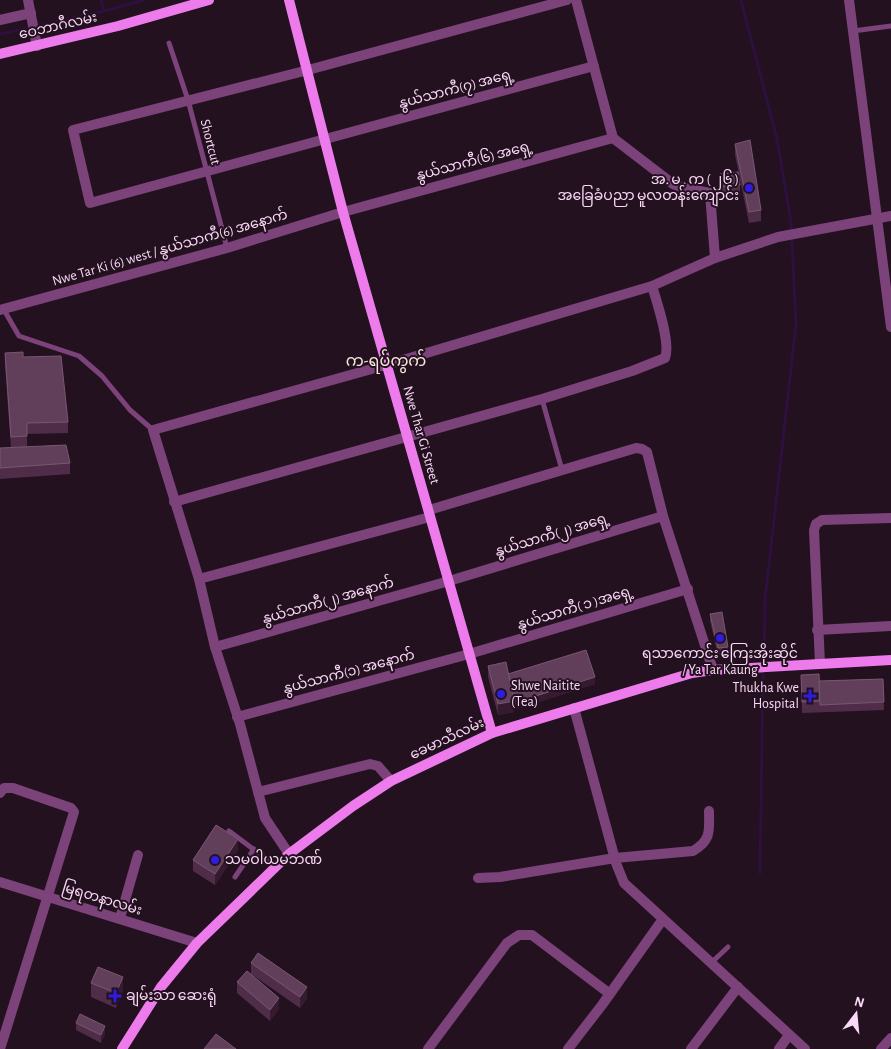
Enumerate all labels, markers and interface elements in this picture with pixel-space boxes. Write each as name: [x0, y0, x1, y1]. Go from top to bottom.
street label: ဝေဘာဂီလမ်း: [17, 6, 98, 42]
street label: နွယ်သာကီ(၇) အရှေ့: [396, 63, 516, 115]
street label: Shortcut: [198, 118, 223, 167]
street label: နွယ်သာကီ(၆) အရှေ့: [414, 135, 535, 187]
place label: အ. မ . က ( ၂၆ ) အခြေခံပညာ မူလတန်းကျောင်း: [558, 169, 739, 207]
marker: အ. မ . က ( ၂၆ ) အခြေခံပညာ မူလတန်းကျောင်း: [743, 182, 755, 194]
street label: Nwe Tar Ki (6) west / နွယ်သာကီ(6) အနောက်: [50, 204, 290, 292]
district label: က-ရပ်ကွက်: [346, 349, 426, 374]
street label: Nwe Thar Gi Street: [400, 384, 442, 486]
street label: နွယ်သာကီ(၂) အရှေ့: [492, 507, 612, 563]
street label: နွယ်သာကီ(၂) အနောက်: [259, 572, 397, 630]
street label: နွယ်သာကီ( ၁ )အရှေ့: [514, 580, 636, 636]
marker: ရသာကောင်း ကြေးအိုးဆိုင် / Ya Tar Kaung: [714, 632, 726, 644]
place label: ရသာကောင်း ကြေးအိုးဆိုင် / Ya Tar Kaung: [642, 643, 798, 677]
street label: နွယ်သာကီ(၁) အနောက်: [281, 644, 417, 700]
place label: Shwe Naitite (Tea): [511, 679, 580, 709]
place label: Thukha Kwe Hospital: [732, 681, 799, 711]
marker: Shwe Naitite (Tea): [495, 688, 507, 700]
marker: Thukha Kwe Hospital: [803, 689, 817, 703]
street label: ခေမာသီလမ်း: [406, 712, 486, 762]
place label: သမဝါယမဘဏ်: [225, 849, 322, 867]
marker: သမဝါယမဘဏ်: [209, 854, 221, 866]
street label: မြရတနာလမ်း: [59, 876, 145, 922]
place label: ချမ်းသာ ဆေးရုံ: [126, 985, 217, 1007]
marker: ချမ်းသာ ဆေးရုံ: [108, 989, 122, 1003]
north arrow: [831, 989, 881, 1039]
text: N: [853, 994, 866, 1011]

